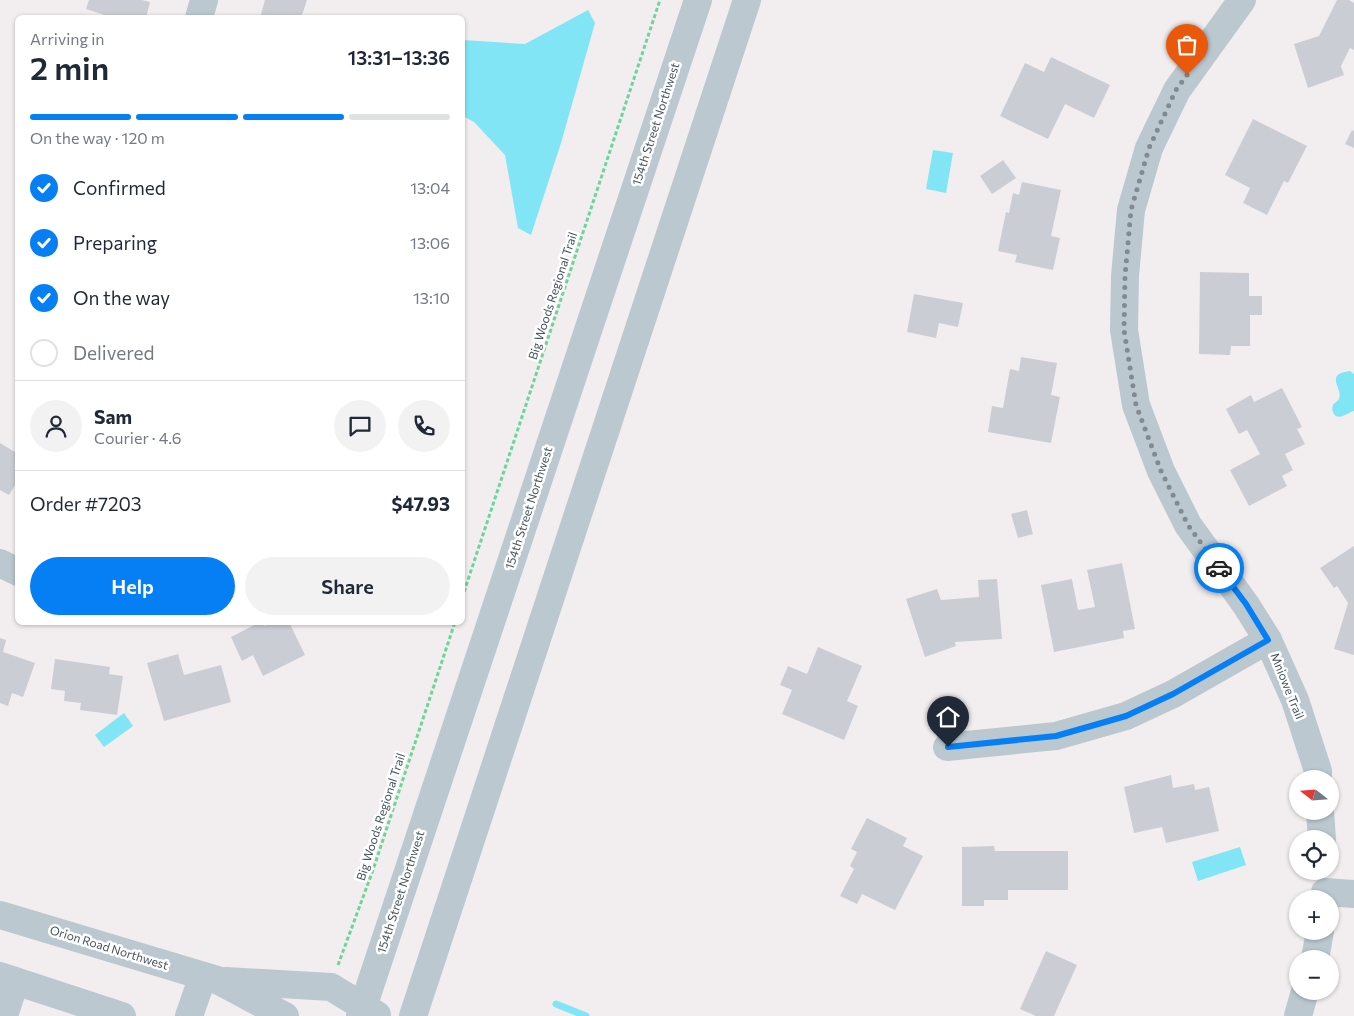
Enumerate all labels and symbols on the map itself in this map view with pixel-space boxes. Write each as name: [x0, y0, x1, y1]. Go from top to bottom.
pin: [1166, 24, 1208, 75]
street label: 154th Street Northwest: [629, 60, 682, 187]
street label: Big Woods Regional Trail: [525, 230, 579, 361]
street label: 154th Street Northwest: [502, 444, 555, 571]
courier: [1194, 543, 1244, 593]
street label: Mniowe Trail: [1268, 650, 1308, 721]
pin: [927, 696, 969, 747]
street label: Big Woods Regional Trail: [353, 751, 407, 882]
north arrow: [1289, 770, 1339, 820]
street label: 154th Street Northwest: [374, 828, 427, 955]
street label: Orion Road Northwest: [48, 922, 170, 972]

